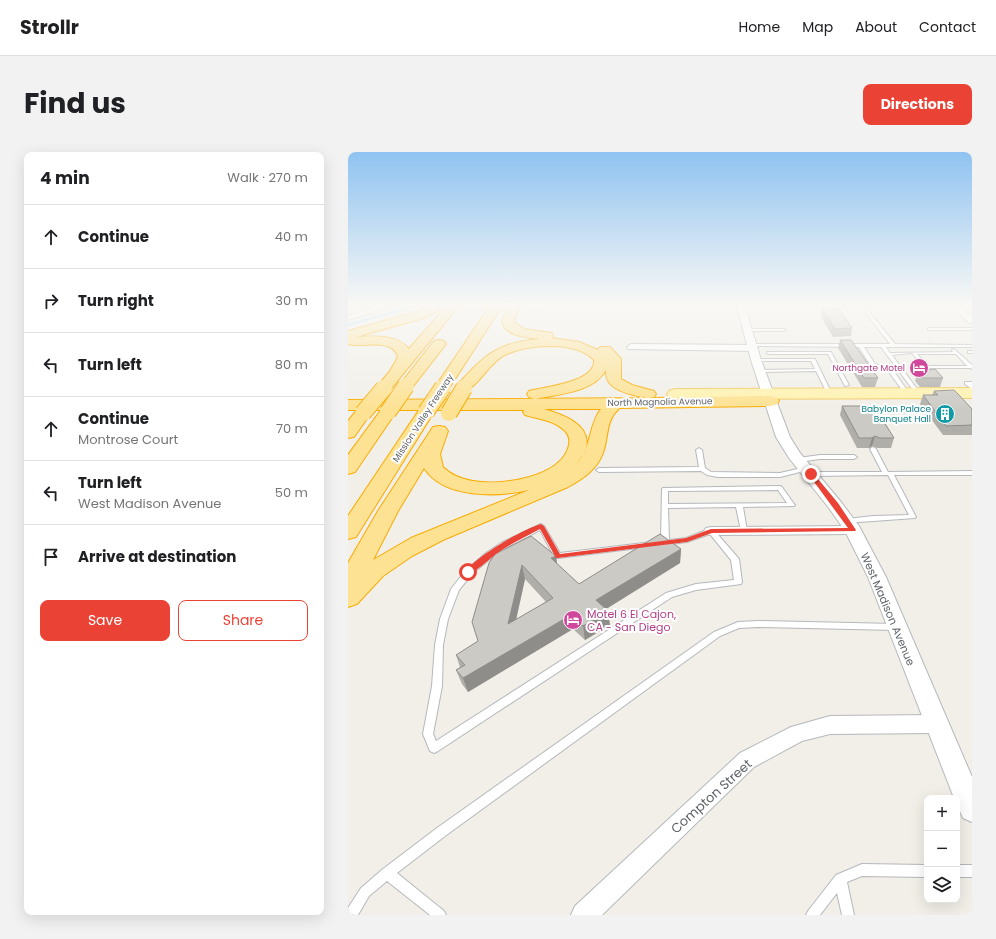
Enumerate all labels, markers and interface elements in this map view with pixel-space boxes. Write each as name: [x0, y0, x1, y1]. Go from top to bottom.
text: Strollr: [20, 14, 79, 41]
text: Home: [738, 17, 780, 37]
text: Map: [802, 17, 833, 37]
text: About: [855, 17, 897, 37]
text: Contact: [919, 17, 976, 37]
text: Find us: [24, 84, 126, 123]
button: Directions: [863, 84, 972, 125]
text: 4 min: [40, 166, 90, 190]
text: Walk · 270 m: [227, 168, 308, 187]
icon: ahead: [40, 226, 62, 248]
text: Continue: [78, 226, 149, 247]
text: 40 m: [275, 227, 308, 246]
icon: right: [40, 290, 62, 312]
text: Turn right: [78, 290, 154, 311]
text: 30 m: [275, 291, 308, 310]
icon: left: [40, 354, 62, 376]
text: Turn left: [78, 354, 142, 375]
text: 80 m: [275, 355, 308, 374]
hotel icon: Northgate Motel: [908, 357, 930, 379]
place label: Northgate Motel: [833, 362, 905, 374]
street label: Mission Valley Freeway: [390, 372, 456, 464]
street label: North Magnolia Avenue: [607, 395, 713, 409]
place label: Babylon Palace Banquet Hall: [861, 403, 931, 425]
building icon: Babylon Palace Banquet Hall: [934, 403, 956, 425]
text: Continue: [78, 408, 149, 429]
icon: ahead: [40, 418, 62, 440]
text: 70 m: [276, 419, 308, 438]
text: Montrose Court: [78, 430, 178, 449]
route end: [802, 465, 820, 483]
text: Turn left: [78, 472, 142, 493]
icon: left: [40, 482, 62, 504]
text: 50 m: [275, 483, 308, 502]
text: West Madison Avenue: [78, 494, 221, 513]
icon: arrive: [40, 546, 62, 568]
text: Arrive at destination: [78, 546, 236, 567]
street label: West Madison Avenue: [857, 550, 919, 668]
route start: [459, 563, 477, 581]
button: Save: [40, 600, 170, 641]
button: Share: [178, 600, 308, 641]
place label: Motel 6 El Cajon, CA - San Diego: [587, 606, 676, 635]
hotel icon: Motel 6 El Cajon, CA - San Diego: [562, 609, 584, 631]
street label: Compton Street: [667, 755, 756, 838]
map controls: [924, 795, 960, 903]
button: +: [924, 795, 960, 831]
button: −: [924, 831, 960, 867]
button: layers: [924, 867, 960, 903]

